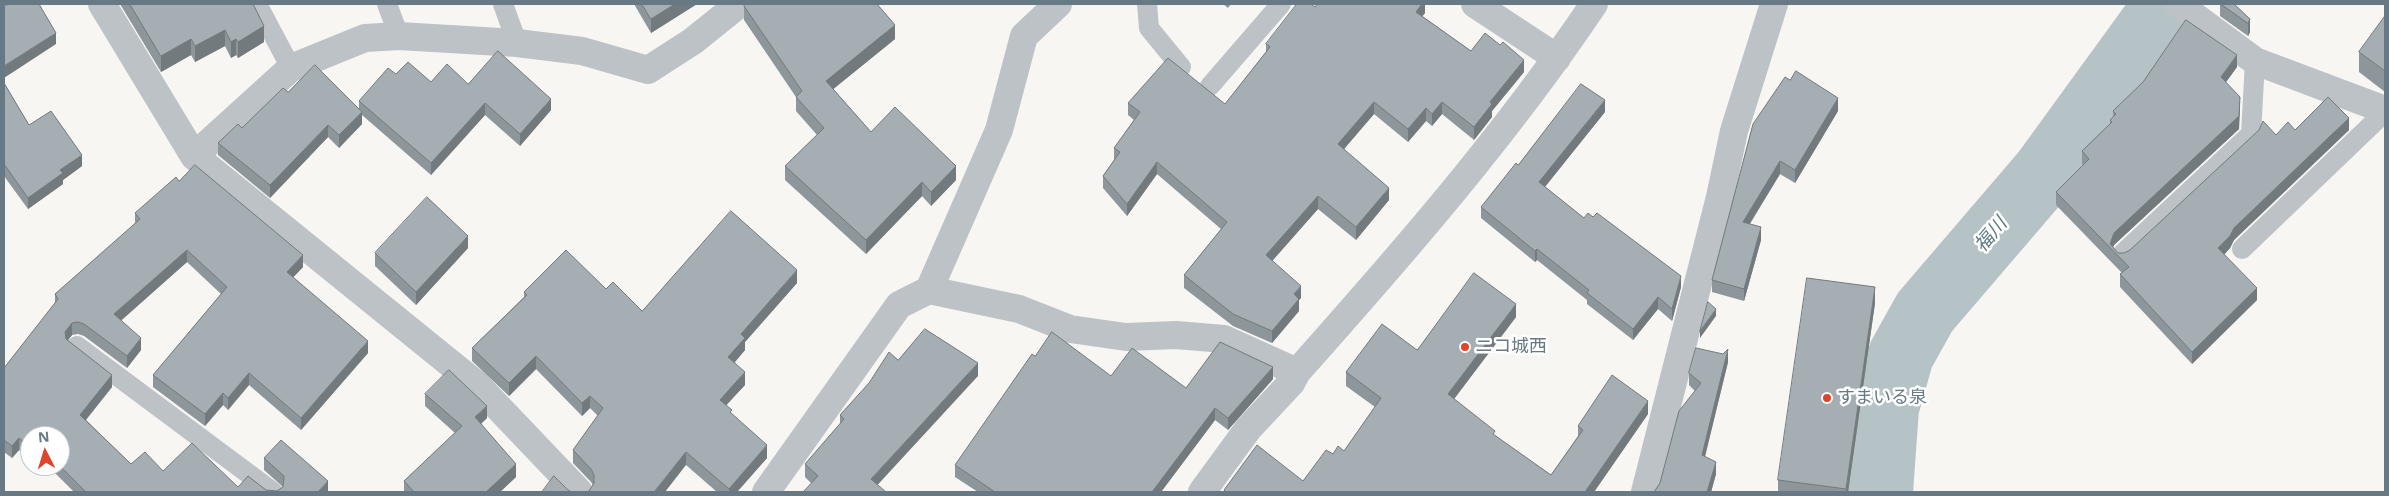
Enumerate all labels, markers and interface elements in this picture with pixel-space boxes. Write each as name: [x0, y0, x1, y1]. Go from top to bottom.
water label: 福川: [1970, 213, 2012, 257]
place label: ニコ城西: [1475, 336, 1547, 358]
marker: ニコ城西: [1459, 341, 1471, 353]
place label: すまいる泉: [1837, 387, 1927, 409]
marker: すまいる泉: [1821, 392, 1833, 404]
north arrow: [20, 426, 70, 476]
text: N: [37, 427, 50, 447]

